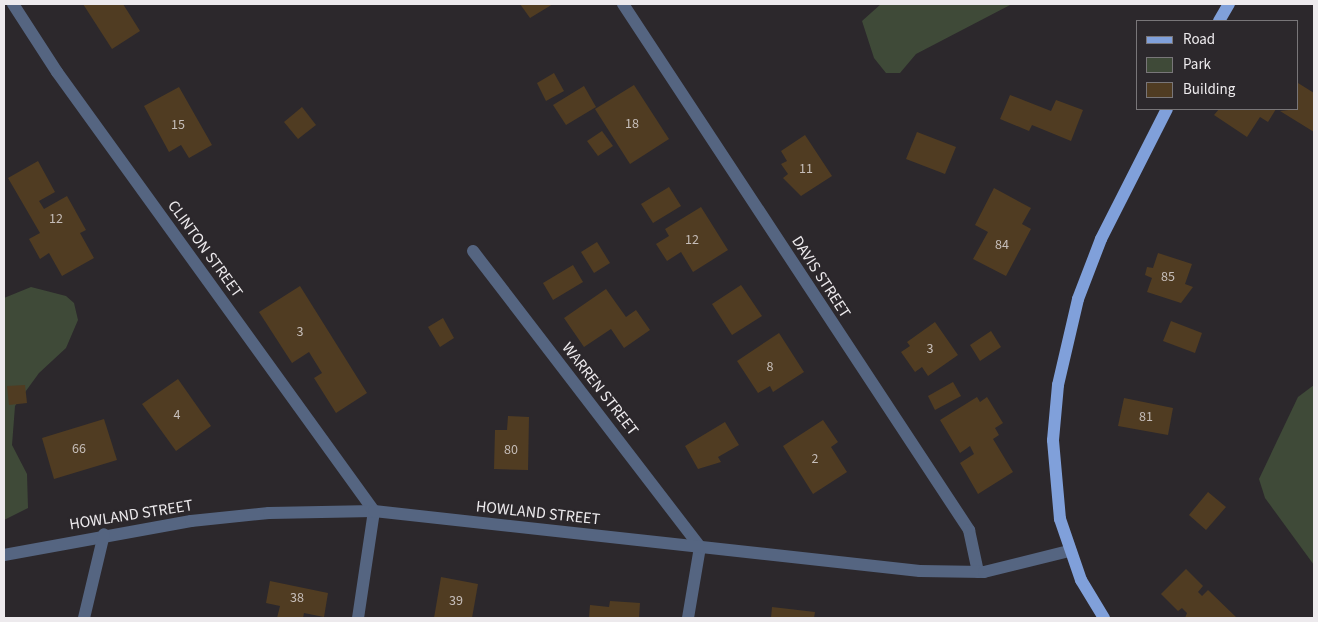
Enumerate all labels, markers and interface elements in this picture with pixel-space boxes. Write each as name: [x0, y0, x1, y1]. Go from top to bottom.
legend: [1136, 20, 1298, 110]
text: Road: [1183, 29, 1215, 50]
text: Park: [1183, 54, 1211, 75]
text: Building: [1183, 79, 1235, 100]
house number: 18: [625, 116, 639, 132]
house number: 15: [171, 117, 185, 133]
house number: 11: [799, 161, 813, 177]
street label: CLINTON STREET: [163, 197, 247, 301]
house number: 12: [49, 211, 63, 227]
house number: 12: [685, 232, 699, 248]
street label: DAVIS STREET: [787, 232, 855, 322]
house number: 84: [995, 237, 1009, 253]
house number: 85: [1161, 269, 1175, 285]
house number: 3: [297, 324, 303, 340]
street label: WARREN STREET: [558, 339, 642, 439]
house number: 3: [927, 341, 933, 357]
house number: 8: [767, 359, 773, 375]
house number: 4: [174, 407, 180, 423]
house number: 81: [1139, 409, 1153, 425]
house number: 66: [72, 441, 86, 457]
house number: 80: [504, 442, 518, 458]
house number: 2: [812, 451, 818, 467]
street label: HOWLAND STREET: [68, 496, 194, 534]
street label: HOWLAND STREET: [475, 497, 601, 529]
house number: 38: [290, 590, 304, 606]
house number: 39: [449, 593, 463, 609]

